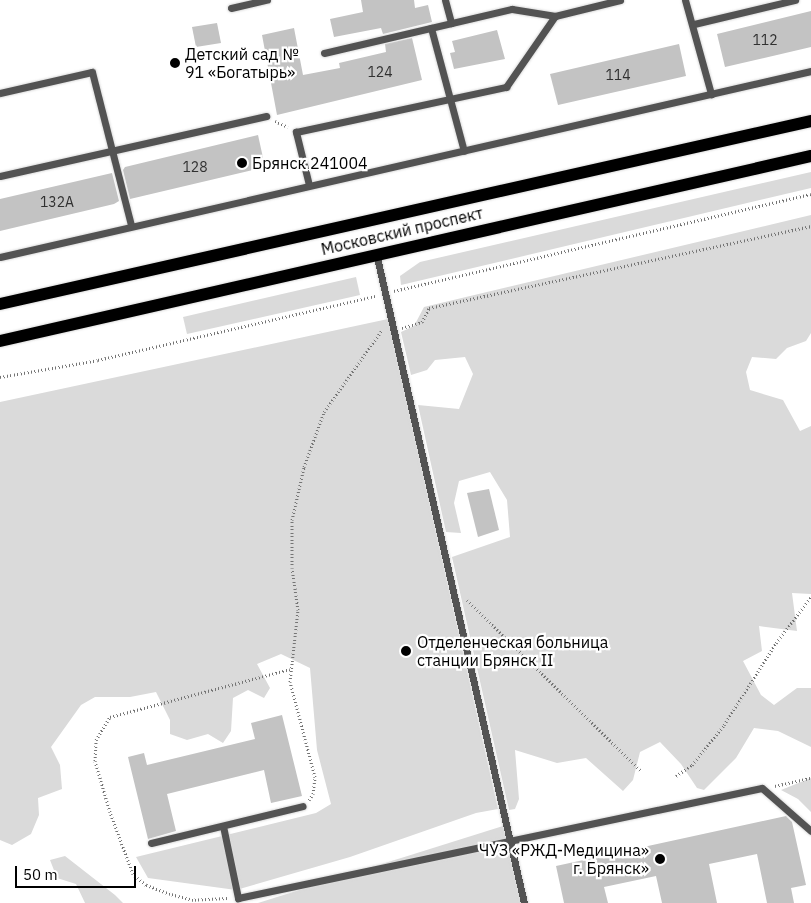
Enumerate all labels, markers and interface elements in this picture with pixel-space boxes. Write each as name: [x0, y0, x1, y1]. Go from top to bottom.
house number: 112: [752, 32, 778, 48]
place label: Детский сад № 91 «Богатырь»: [185, 44, 299, 82]
marker: Детский сад № 91 «Богатырь»: [169, 57, 181, 69]
house number: 124: [367, 64, 393, 80]
house number: 114: [605, 67, 631, 83]
place label: Брянск 241004: [252, 153, 368, 173]
marker: Брянск 241004: [236, 157, 248, 169]
house number: 128: [182, 159, 208, 175]
house number: 132А: [40, 194, 74, 210]
street label: Московский проспект: [319, 203, 485, 259]
place label: Отделенческая больница станции Брянск II: [417, 632, 608, 670]
marker: Отделенческая больница станции Брянск II: [399, 644, 413, 658]
place label: ЧУЗ «РЖД-Медицина» г. Брянск»: [479, 840, 649, 878]
marker: ЧУЗ «РЖД-Медицина» г. Брянск»: [653, 852, 667, 866]
scale bar: [18, 856, 139, 888]
text: 50 m: [23, 865, 58, 884]

